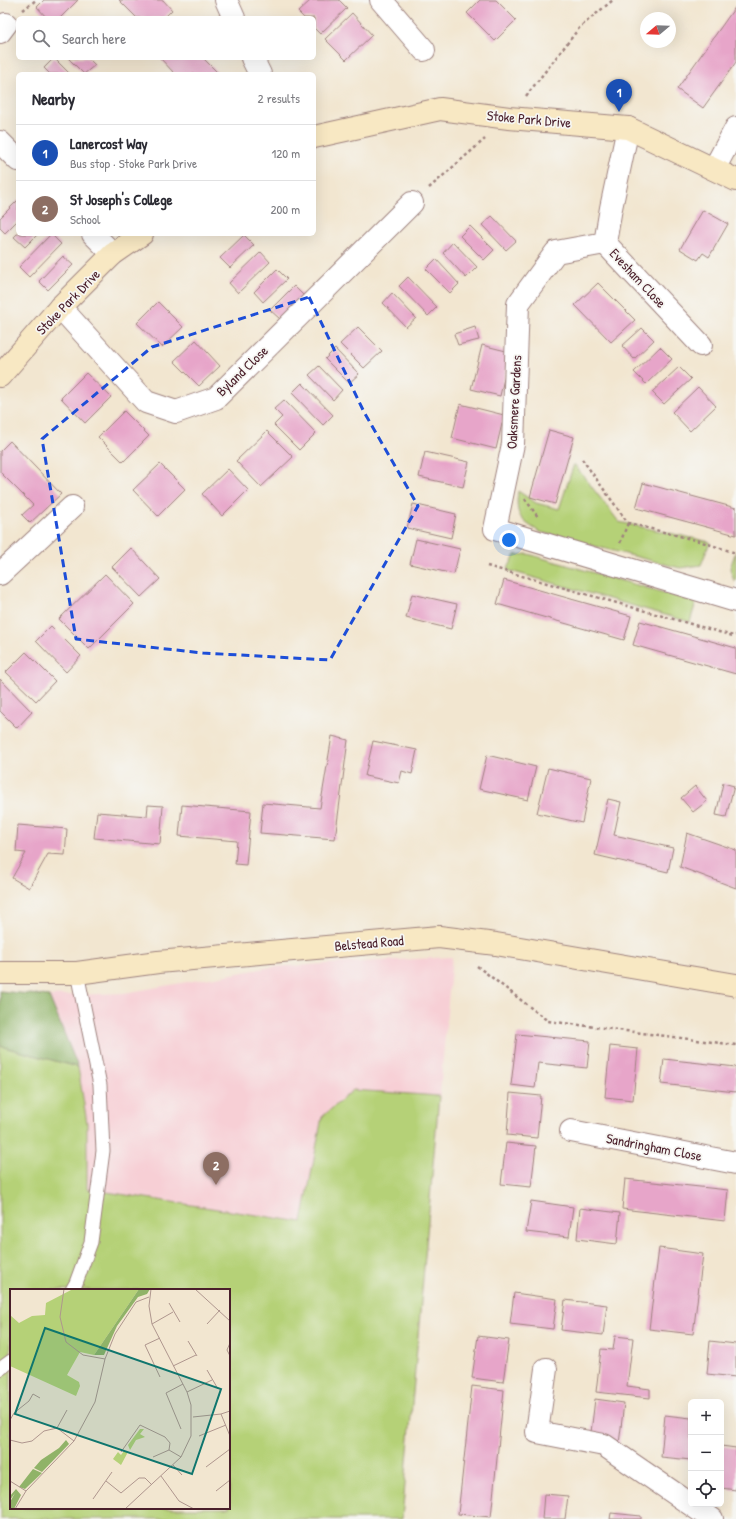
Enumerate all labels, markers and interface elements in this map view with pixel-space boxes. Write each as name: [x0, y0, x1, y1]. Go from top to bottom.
north arrow: [640, 12, 676, 48]
search box: [16, 16, 316, 60]
icon: search: [30, 27, 52, 49]
text: Search here: [62, 28, 126, 49]
pin: 1: [606, 79, 632, 112]
text: Nearby: [32, 87, 75, 110]
text: 2 results: [258, 89, 300, 107]
street label: Stoke Park Drive: [486, 105, 572, 132]
text: Lanercost Way: [70, 133, 148, 154]
text: 1: [43, 144, 47, 162]
text: 120 m: [272, 144, 300, 162]
text: Bus stop · Stoke Park Drive: [70, 154, 197, 172]
text: St Joseph's College: [70, 189, 173, 210]
text: 2: [42, 200, 48, 218]
text: 200 m: [270, 200, 300, 218]
text: School: [70, 210, 100, 228]
street label: Evesham Close: [606, 244, 671, 312]
street label: Stoke Park Drive: [31, 264, 104, 339]
street label: Byland Close: [212, 341, 273, 401]
street label: Oaksmere Gardens: [502, 354, 525, 449]
your location: [499, 530, 519, 550]
street label: Belstead Road: [334, 930, 405, 955]
street label: Sandringham Close: [605, 1128, 704, 1166]
pin: 2: [203, 1152, 229, 1185]
inset map: [10, 1289, 230, 1509]
map controls: [688, 1399, 724, 1507]
button: +: [688, 1399, 724, 1435]
button: −: [688, 1435, 724, 1471]
button: locate: [688, 1471, 724, 1507]

